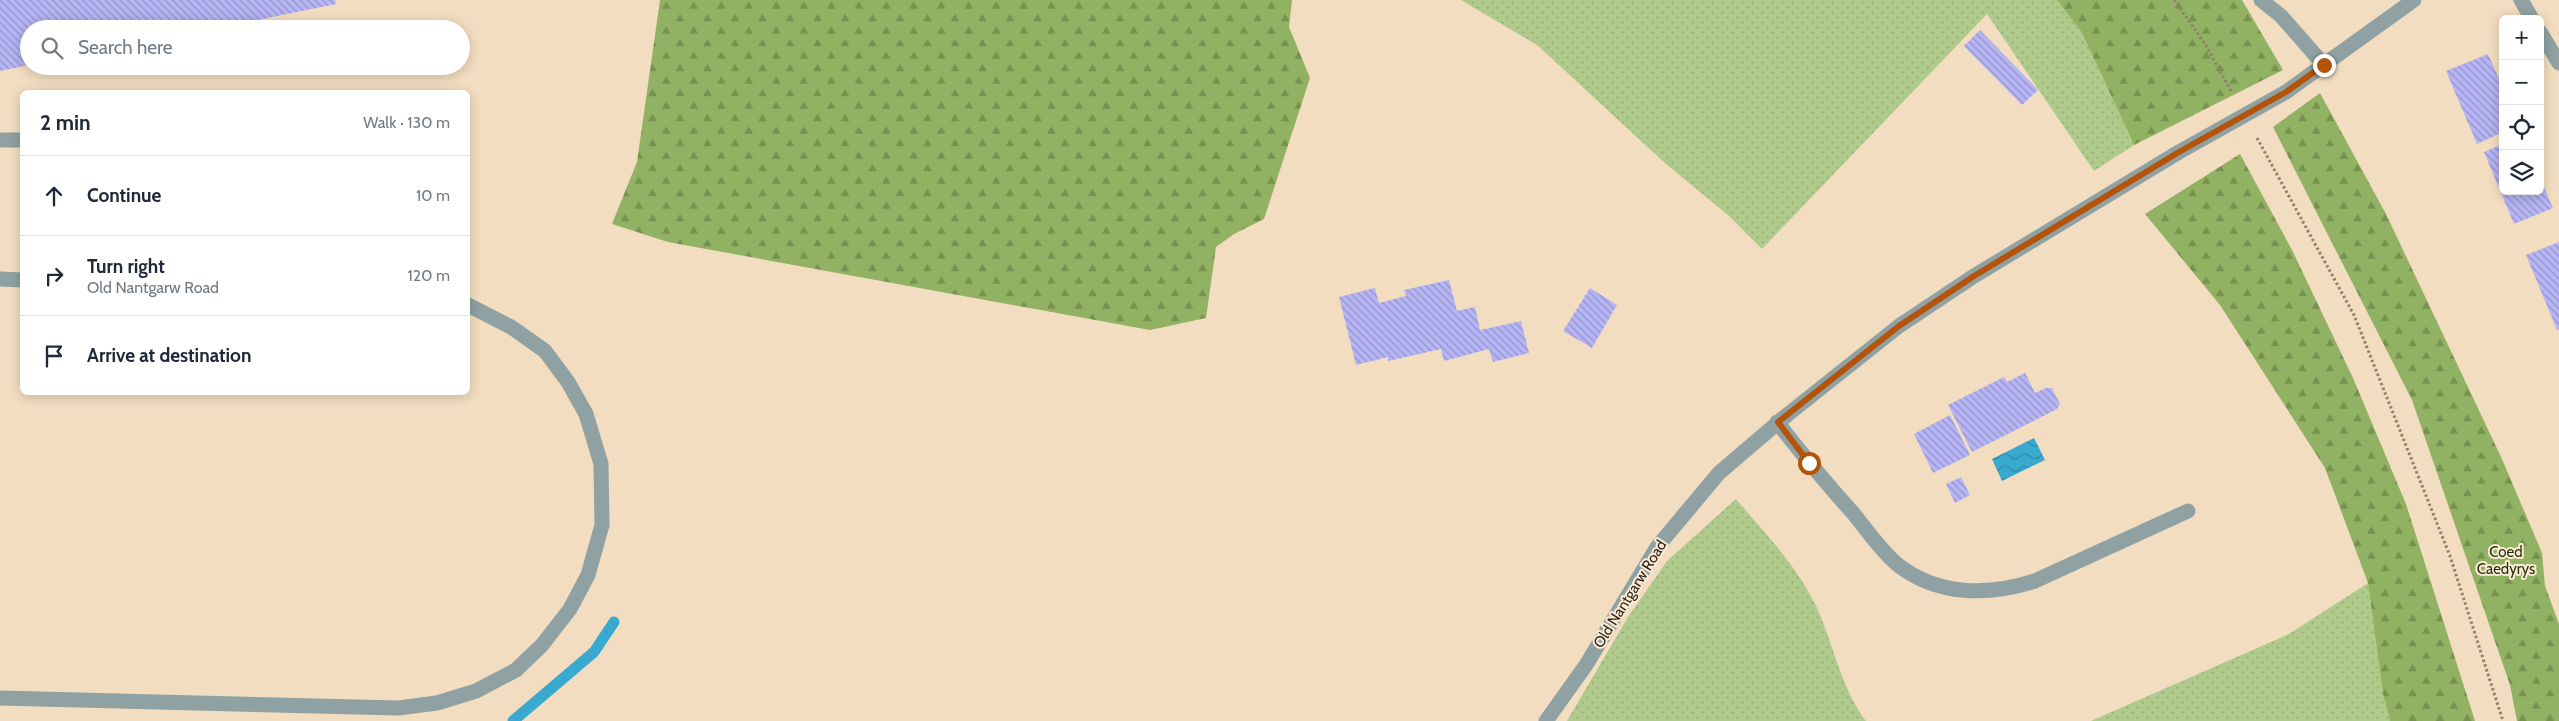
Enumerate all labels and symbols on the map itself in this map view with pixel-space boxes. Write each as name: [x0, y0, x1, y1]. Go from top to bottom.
route end: [2313, 54, 2336, 77]
route start: [1798, 452, 1821, 475]
street label: Old Nantgarw Road: [1590, 537, 1670, 651]
park label: Coed Caedyrys: [2477, 543, 2535, 578]

